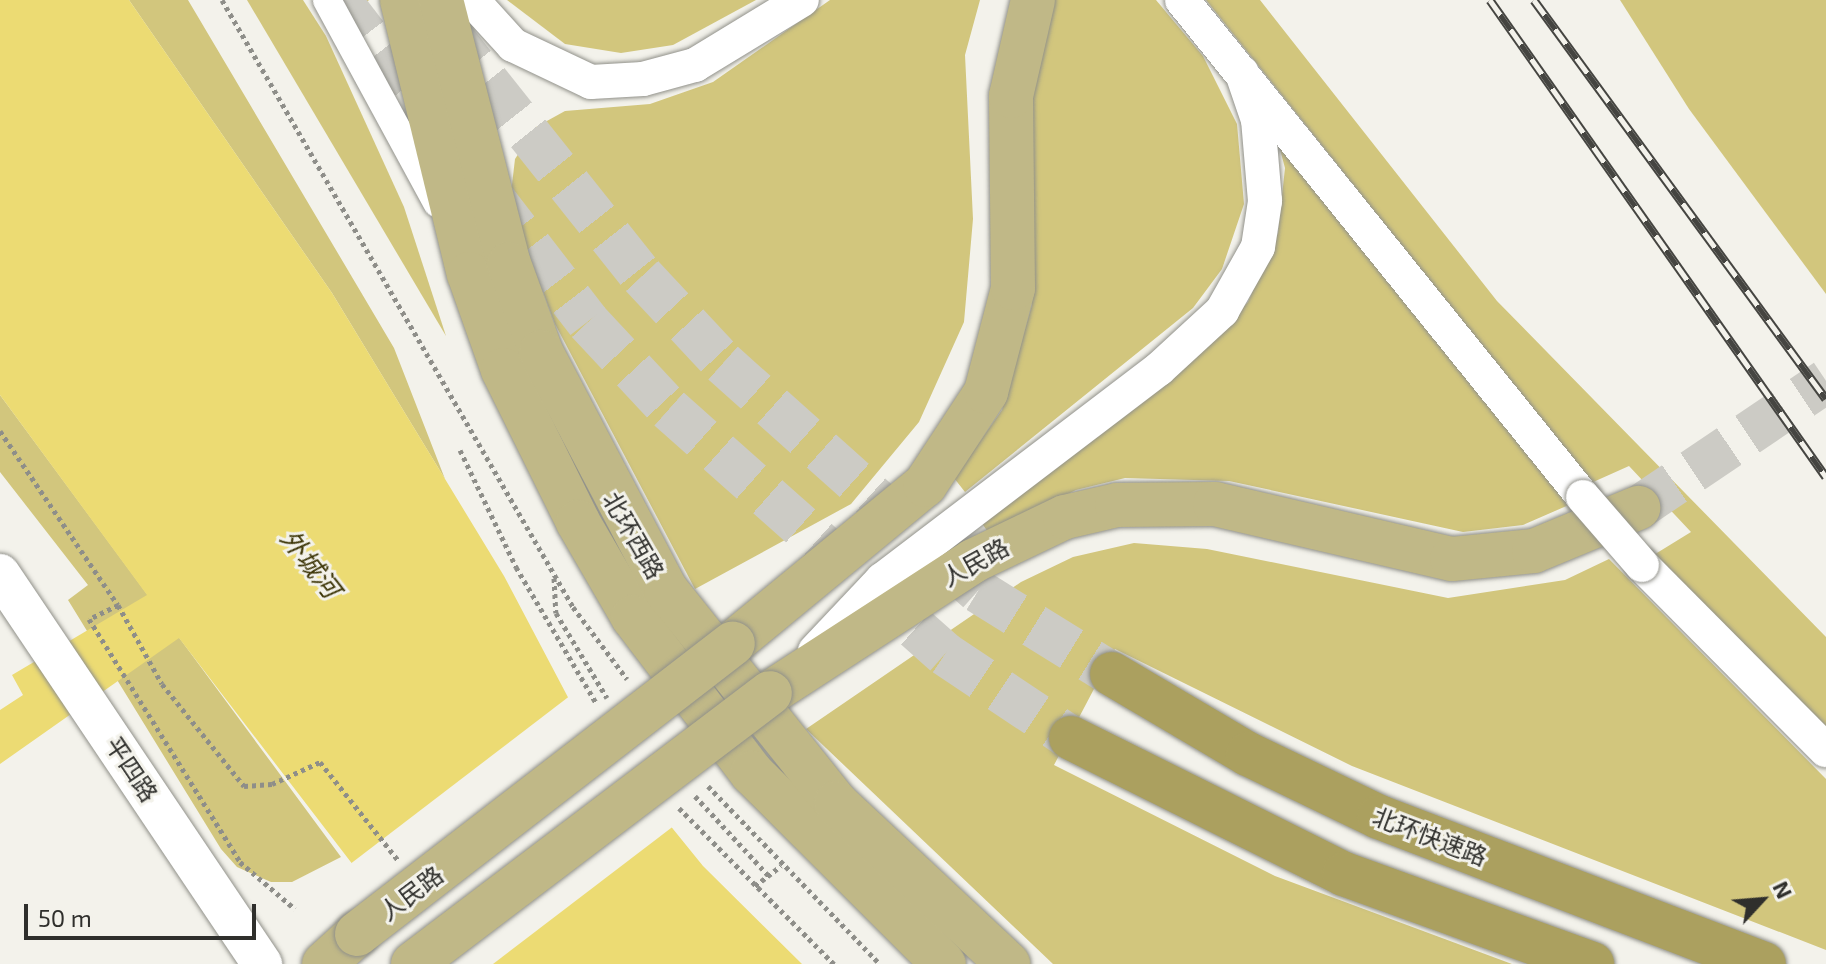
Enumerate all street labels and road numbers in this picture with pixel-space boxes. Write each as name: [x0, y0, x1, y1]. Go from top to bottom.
street label: 北环西路: [598, 486, 670, 584]
street label: 人民路: [937, 532, 1013, 592]
street label: 平四路: [100, 731, 164, 807]
street label: 北环快速路: [1369, 801, 1491, 871]
street label: 人民路: [374, 860, 448, 926]

